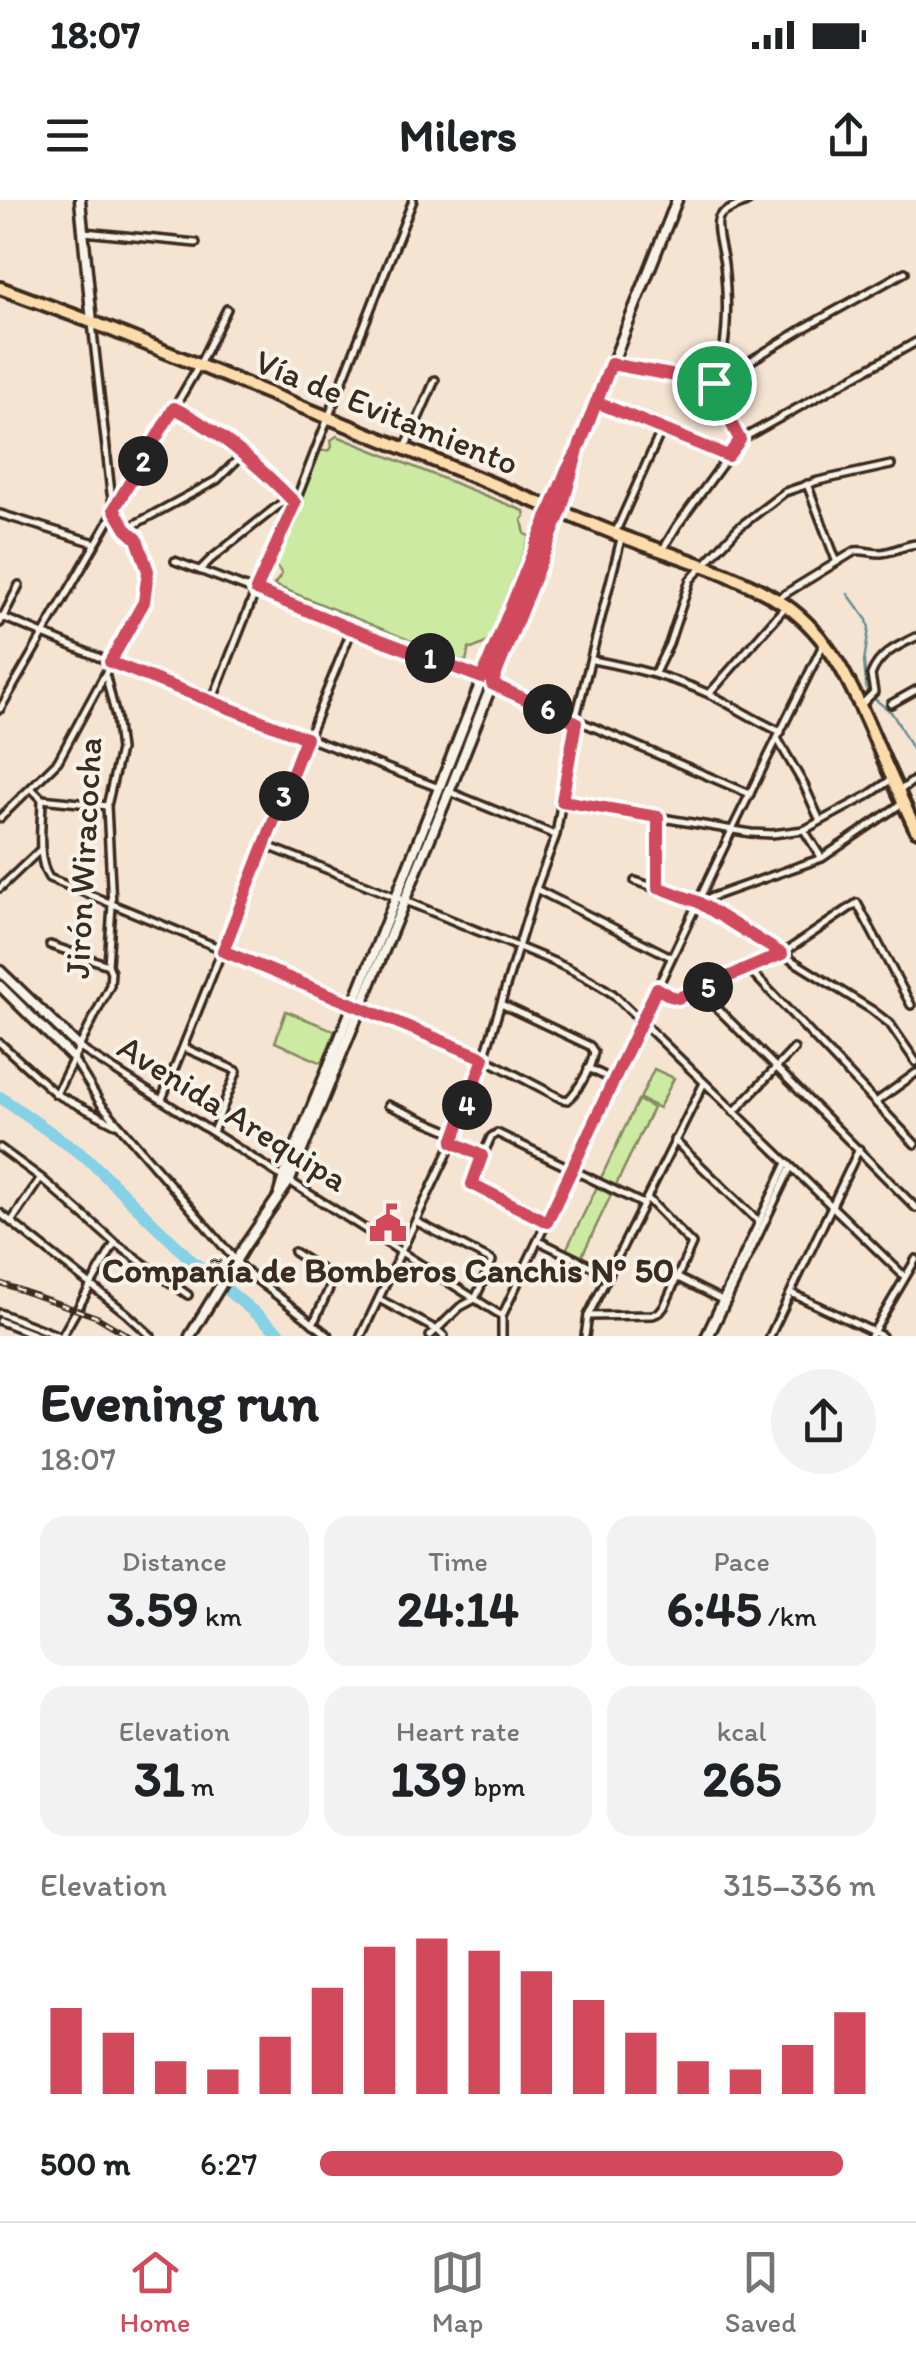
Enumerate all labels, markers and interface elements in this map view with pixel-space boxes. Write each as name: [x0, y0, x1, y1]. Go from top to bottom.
text: 18:07: [50, 12, 140, 58]
icon: menu: [40, 108, 95, 163]
text: Milers: [399, 108, 517, 162]
icon: share: [821, 108, 876, 163]
street label: Vía de Evitamiento: [249, 340, 525, 484]
pin: [672, 341, 757, 426]
icon: arrive: [687, 356, 742, 411]
pin: 2: [118, 436, 168, 486]
text: 2: [136, 444, 150, 478]
pin: 1: [405, 633, 455, 683]
text: 1: [424, 641, 437, 675]
pin: 6: [523, 684, 573, 734]
text: 6: [541, 692, 555, 726]
street label: Jirón Wiracocha: [56, 736, 110, 980]
pin: 3: [259, 771, 309, 821]
text: 3: [276, 779, 292, 813]
pin: 5: [683, 962, 733, 1012]
text: 5: [701, 970, 715, 1004]
street label: Avenida Arequipa: [110, 1025, 356, 1201]
pin: 4: [442, 1080, 492, 1130]
text: 4: [459, 1088, 475, 1122]
public building icon: Compañía de Bomberos Canchis Nº 50: [367, 1202, 409, 1244]
place label: Compañía de Bomberos Canchis Nº 50: [102, 1249, 674, 1291]
text: Evening run: [40, 1369, 319, 1435]
button: share: [771, 1369, 876, 1474]
text: 18:07: [40, 1440, 116, 1478]
text: Distance: [122, 1544, 227, 1578]
text: Time: [428, 1544, 488, 1578]
text: Pace: [714, 1544, 770, 1578]
text: 3.59: [107, 1578, 199, 1639]
text: 24:14: [397, 1578, 519, 1639]
text: 6:45: [667, 1578, 762, 1639]
text: km: [199, 1599, 242, 1633]
text: /km: [762, 1599, 817, 1633]
text: Elevation: [119, 1714, 230, 1748]
text: Heart rate: [396, 1714, 520, 1748]
text: kcal: [717, 1714, 767, 1748]
text: 31: [134, 1748, 185, 1809]
text: 139: [391, 1748, 467, 1809]
text: 265: [702, 1748, 781, 1809]
text: m: [185, 1769, 214, 1803]
text: bpm: [467, 1769, 525, 1803]
text: Elevation: [40, 1866, 167, 1904]
text: 315–336 m: [723, 1866, 876, 1904]
text: 500 m: [40, 2145, 130, 2183]
text: 6:27: [200, 2145, 257, 2183]
tab: Home: [120, 2245, 190, 2339]
tab: Map: [430, 2245, 485, 2339]
tab: Saved: [725, 2245, 796, 2339]

